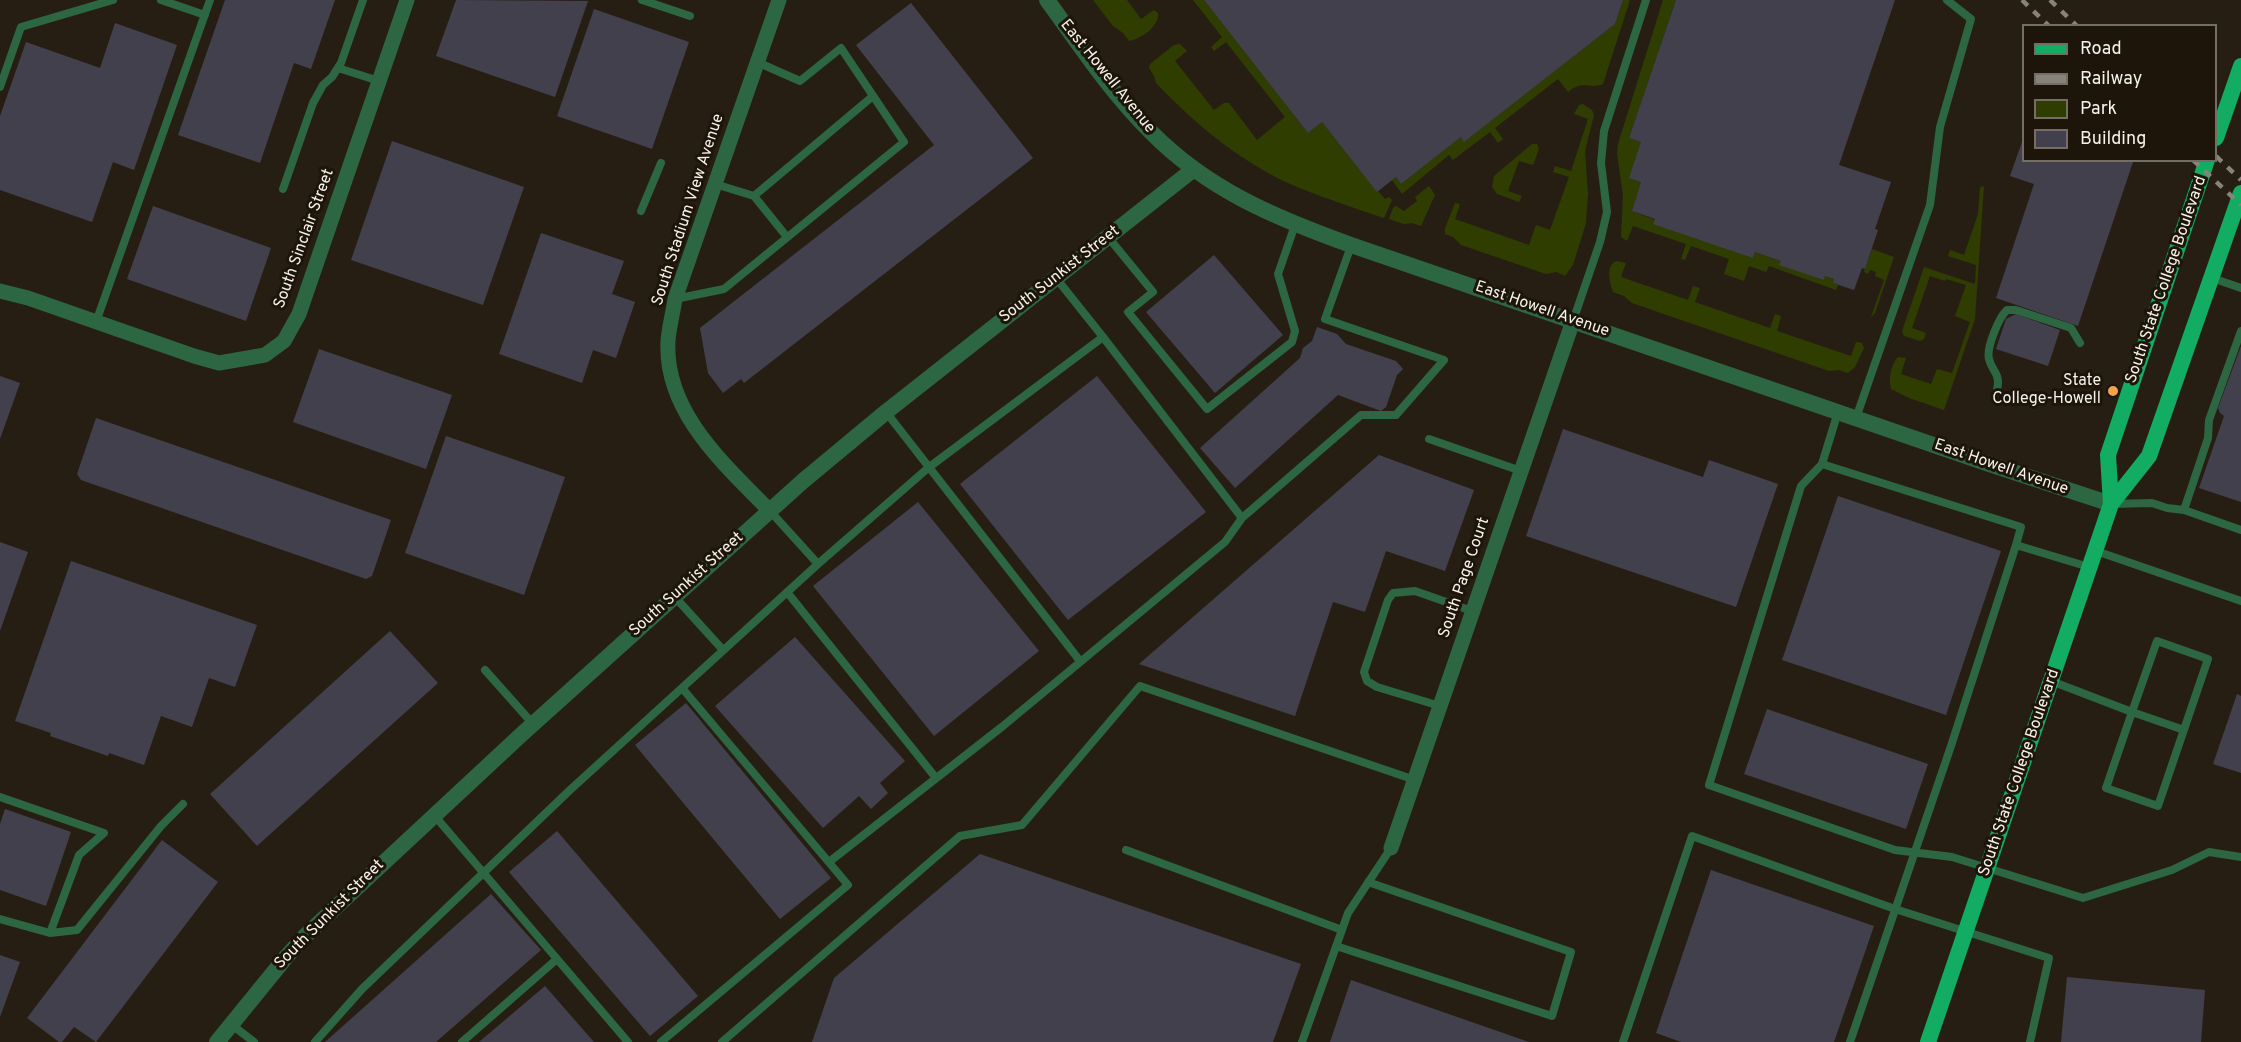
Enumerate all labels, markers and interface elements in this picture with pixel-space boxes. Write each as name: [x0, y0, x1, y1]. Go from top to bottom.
street label: East Howell Avenue: [1055, 16, 1159, 138]
legend: [2022, 24, 2217, 162]
text: Road: [2080, 38, 2122, 61]
text: Railway: [2080, 68, 2142, 91]
text: Park: [2080, 98, 2117, 121]
street label: South Stadium View Avenue: [649, 112, 729, 308]
text: Building: [2080, 128, 2146, 151]
street label: South Sinclair Street: [271, 166, 339, 312]
street label: South State College Boulevard: [2122, 174, 2212, 386]
street label: South Sunkist Street: [996, 222, 1124, 328]
street label: East Howell Avenue: [1472, 278, 1612, 342]
place label: State College-Howell: [1992, 372, 2101, 410]
marker: State College-Howell: [2106, 384, 2120, 398]
street label: East Howell Avenue: [1931, 436, 2071, 500]
street label: South Page Court: [1435, 515, 1495, 641]
street label: South Sunkist Street: [626, 529, 748, 641]
street label: South State College Boulevard: [1975, 667, 2065, 879]
street label: South Sunkist Street: [271, 856, 389, 974]

